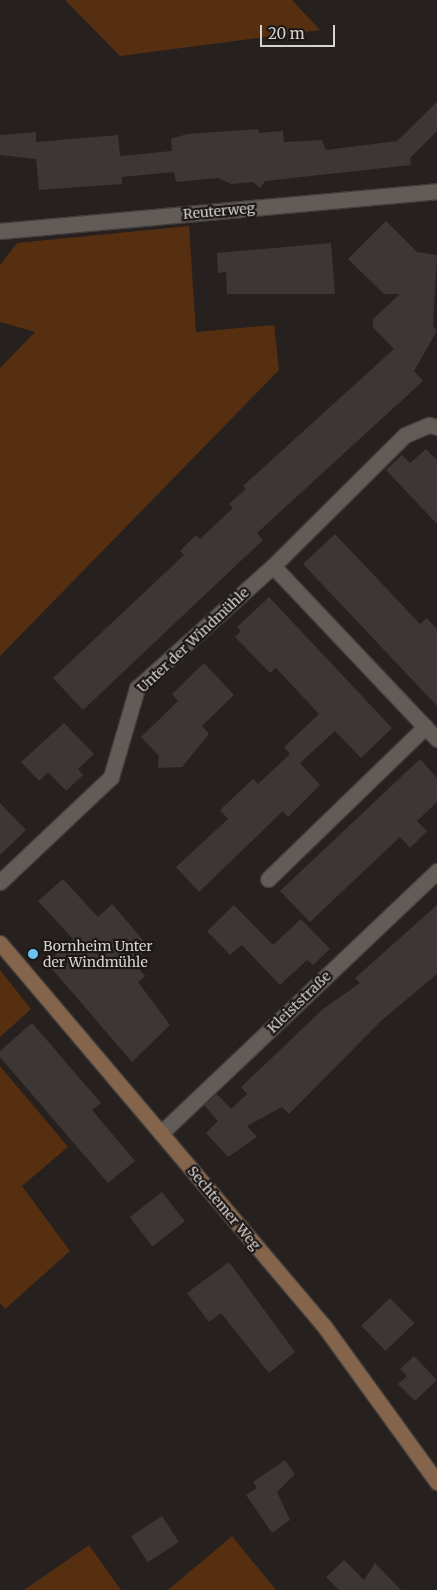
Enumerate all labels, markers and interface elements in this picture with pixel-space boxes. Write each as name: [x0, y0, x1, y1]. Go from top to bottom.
scale bar: [262, 15, 337, 47]
text: 20 m: [268, 24, 305, 43]
street label: Reuterweg: [182, 199, 256, 223]
street label: Unter der Windmühle: [134, 584, 252, 696]
place label: Bornheim Unter der Windmühle: [43, 938, 153, 970]
marker: Bornheim Unter der Windmühle: [27, 948, 39, 960]
street label: Kleiststraße: [264, 968, 334, 1036]
street label: Sechtemer Weg: [184, 1163, 264, 1253]

